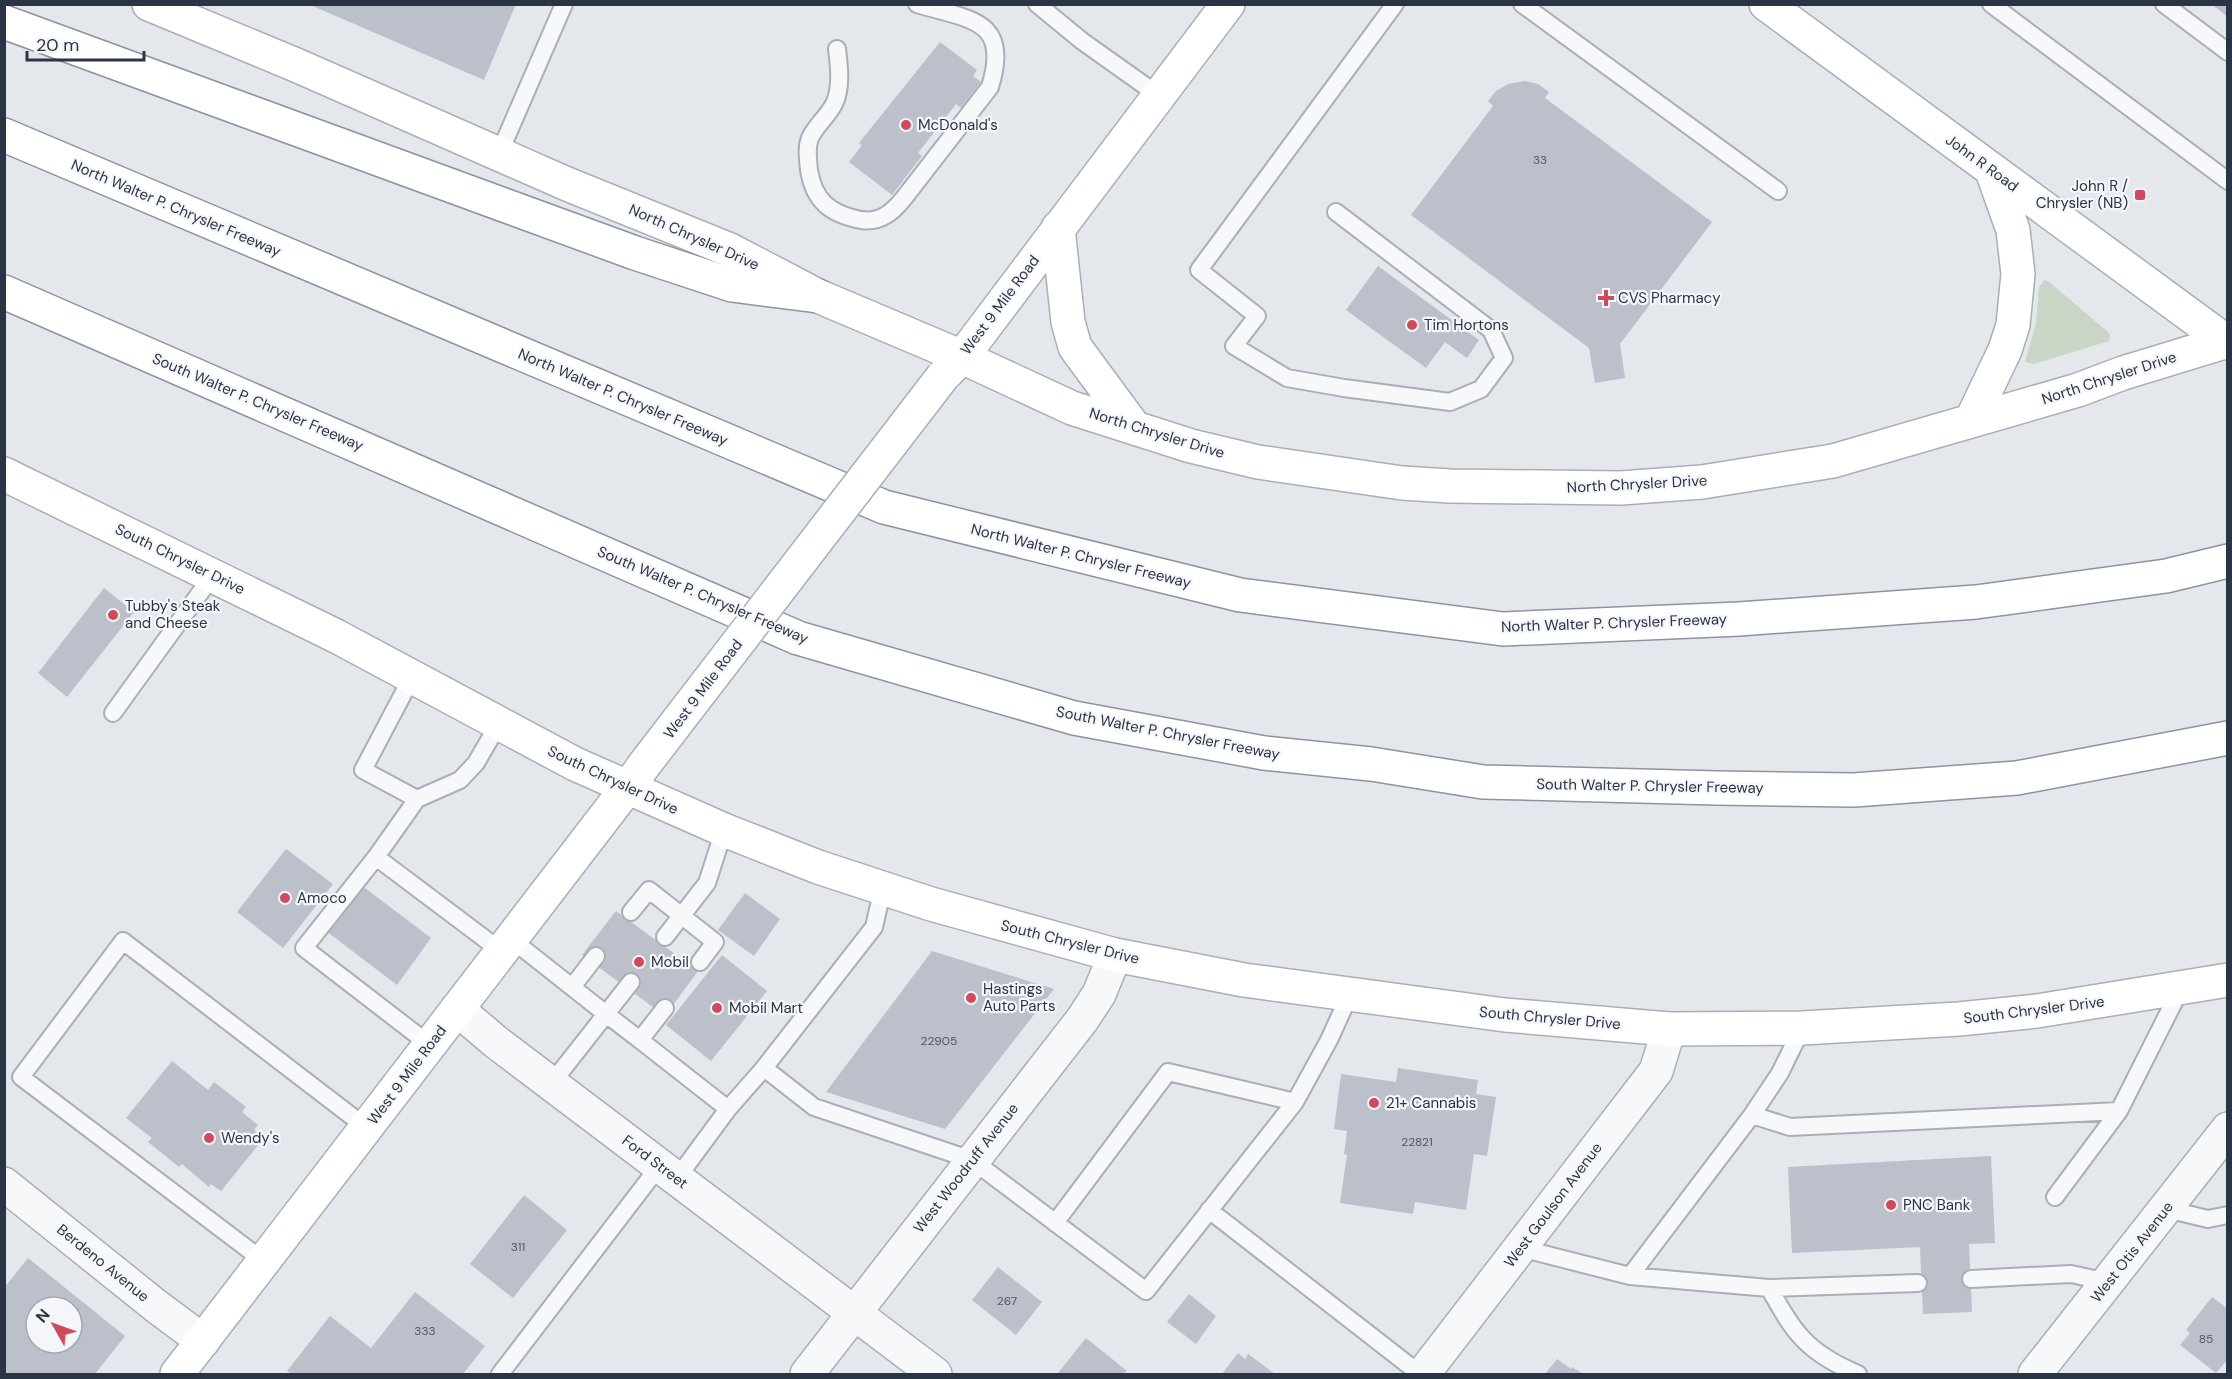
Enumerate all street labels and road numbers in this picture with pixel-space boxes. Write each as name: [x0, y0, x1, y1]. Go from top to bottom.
street label: John R Road: [1942, 130, 2022, 196]
street label: North Walter P. Chrysler Freeway: [68, 155, 285, 262]
street label: North Chrysler Drive: [626, 199, 762, 275]
street label: West 9 Mile Road: [956, 251, 1044, 359]
street label: North Walter P. Chrysler Freeway: [515, 344, 732, 451]
street label: North Chrysler Drive: [2039, 347, 2179, 409]
street label: South Walter P. Chrysler Freeway: [149, 348, 367, 456]
street label: North Chrysler Drive: [1087, 403, 1227, 463]
street label: North Chrysler Drive: [1566, 470, 1708, 498]
street label: South Chrysler Drive: [112, 519, 248, 599]
street label: North Walter P. Chrysler Freeway: [969, 519, 1194, 593]
street label: South Walter P. Chrysler Freeway: [594, 541, 812, 649]
street label: North Walter P. Chrysler Freeway: [1501, 609, 1728, 637]
street label: West 9 Mile Road: [659, 635, 747, 743]
street label: South Walter P. Chrysler Freeway: [1054, 701, 1282, 765]
street label: South Chrysler Drive: [544, 741, 682, 819]
street label: South Walter P. Chrysler Freeway: [1536, 774, 1765, 798]
street label: South Chrysler Drive: [999, 915, 1141, 969]
street label: South Chrysler Drive: [1962, 991, 2106, 1029]
street label: South Chrysler Drive: [1478, 1002, 1622, 1034]
street label: West 9 Mile Road: [363, 1021, 451, 1129]
street label: West Woodruff Avenue: [909, 1099, 1023, 1237]
street label: Ford Street: [618, 1131, 692, 1193]
street label: West Goulson Avenue: [1499, 1138, 1607, 1272]
street label: West Otis Avenue: [2086, 1197, 2178, 1307]
street label: Berdeno Avenue: [53, 1220, 153, 1306]

